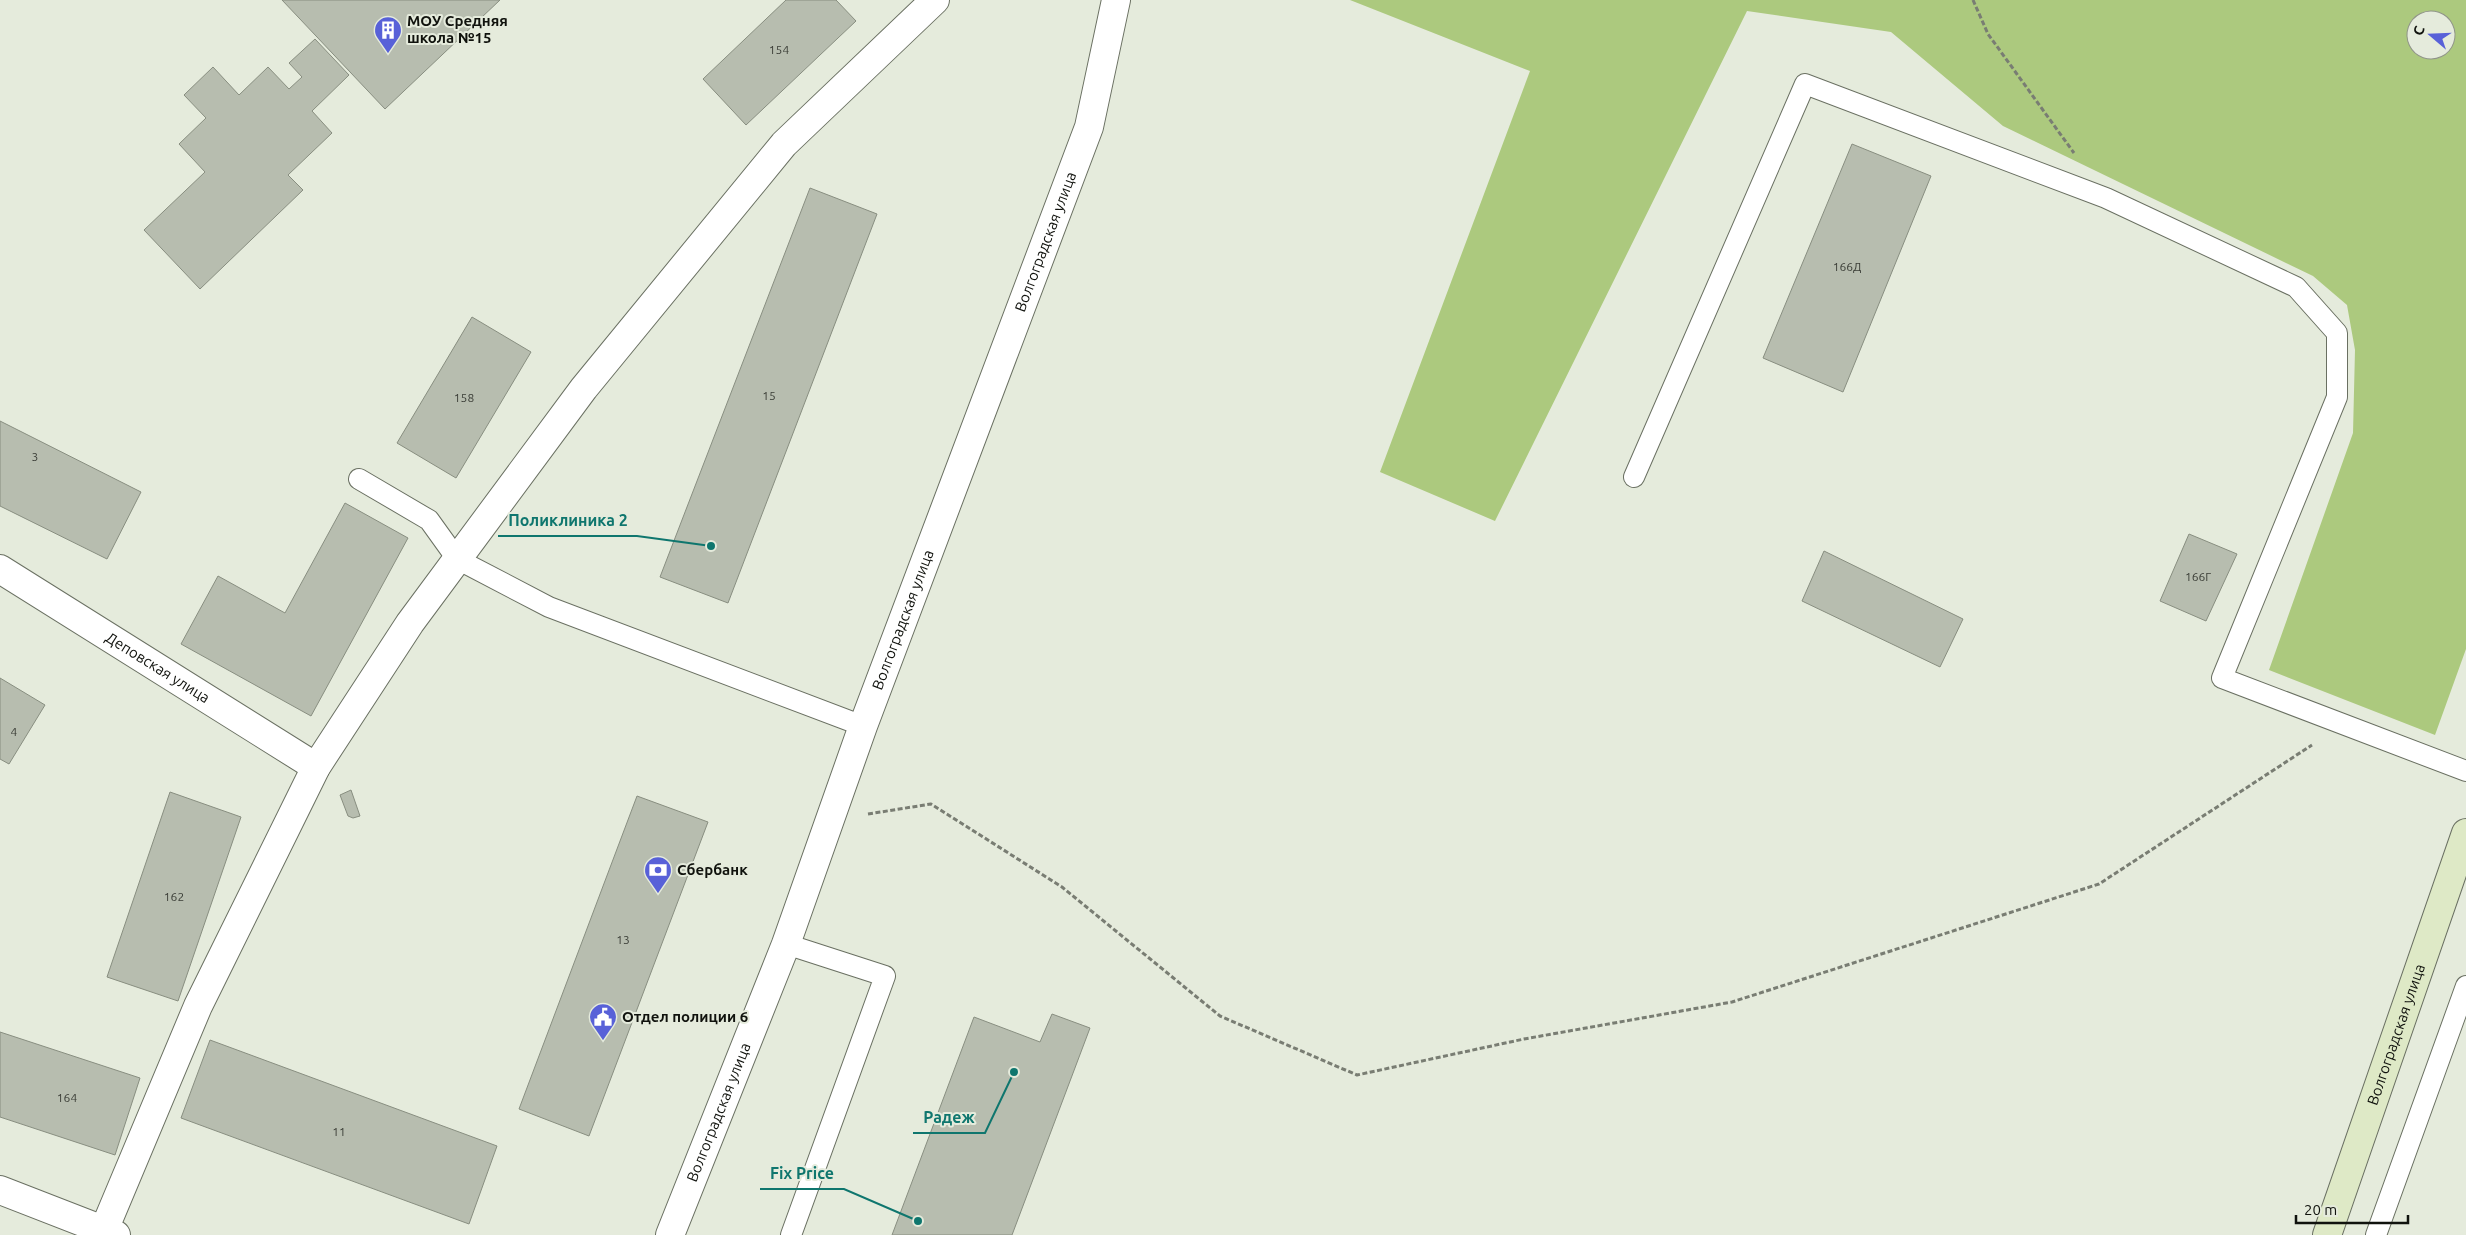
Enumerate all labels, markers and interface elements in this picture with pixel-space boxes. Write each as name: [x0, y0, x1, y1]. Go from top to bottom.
north arrow: [2406, 10, 2456, 60]
place label: МОУ Средняя школа №15: [407, 12, 508, 46]
building icon: МОУ Средняя школа №15: [373, 15, 403, 54]
text: С: [2410, 24, 2428, 38]
house number: 154: [769, 43, 789, 56]
street label: Волгоградская улица: [1011, 169, 1079, 314]
house number: 166Д: [1833, 260, 1861, 273]
house number: 15: [762, 389, 776, 402]
house number: 158: [454, 391, 474, 404]
house number: 3: [32, 450, 38, 463]
callout: Поликлиника 2: [498, 505, 637, 536]
text: Поликлиника 2: [508, 511, 628, 529]
street label: Волгоградская улица: [868, 547, 937, 692]
house number: 166Г: [2185, 570, 2211, 583]
street label: Деповская улица: [103, 628, 213, 706]
house number: 4: [11, 725, 18, 738]
bank icon: Сбербанк: [643, 855, 673, 894]
place label: Сбербанк: [677, 861, 748, 878]
house number: 162: [164, 890, 184, 903]
house number: 13: [616, 933, 630, 946]
street label: Волгоградская улица: [2364, 962, 2428, 1107]
public building icon: Отдел полиции 6: [588, 1002, 618, 1041]
place label: Отдел полиции 6: [622, 1008, 748, 1025]
street label: Волгоградская улица: [683, 1040, 754, 1184]
house number: 164: [57, 1091, 77, 1104]
callout: Радеж: [913, 1102, 985, 1133]
text: Радеж: [923, 1108, 975, 1126]
house number: 11: [332, 1125, 346, 1138]
callout: Fix Price: [760, 1158, 844, 1189]
text: Fix Price: [770, 1164, 834, 1182]
scale bar: [2296, 1192, 2408, 1224]
text: 20 m: [2304, 1201, 2337, 1218]

